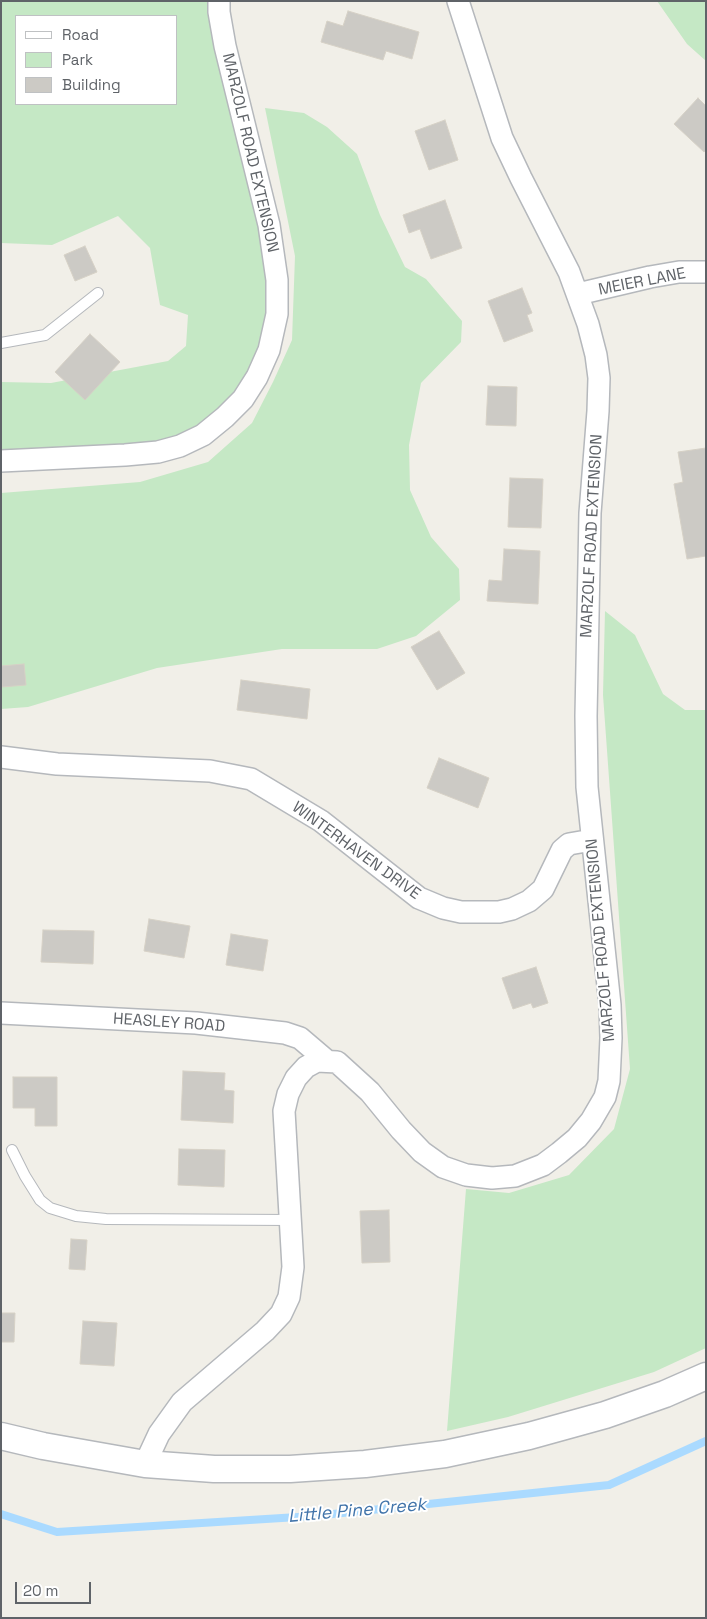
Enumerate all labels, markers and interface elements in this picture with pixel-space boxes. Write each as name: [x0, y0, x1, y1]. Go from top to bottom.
legend: [15, 15, 178, 105]
text: Road: [62, 25, 99, 44]
text: Park: [62, 50, 93, 69]
street label: MARZOLF ROAD EXTENSION: [218, 51, 282, 255]
text: Building: [62, 75, 121, 94]
street label: MEIER LANE: [597, 264, 687, 300]
street label: MARZOLF ROAD EXTENSION: [577, 434, 607, 638]
street label: WINTERHAVEN DRIVE: [288, 798, 424, 904]
street label: MARZOLF ROAD EXTENSION: [583, 838, 619, 1042]
street label: HEASLEY ROAD: [112, 1010, 226, 1036]
water label: Little Pine Creek: [287, 1494, 427, 1528]
scale bar: [18, 1572, 94, 1604]
text: 20 m: [23, 1581, 58, 1600]

